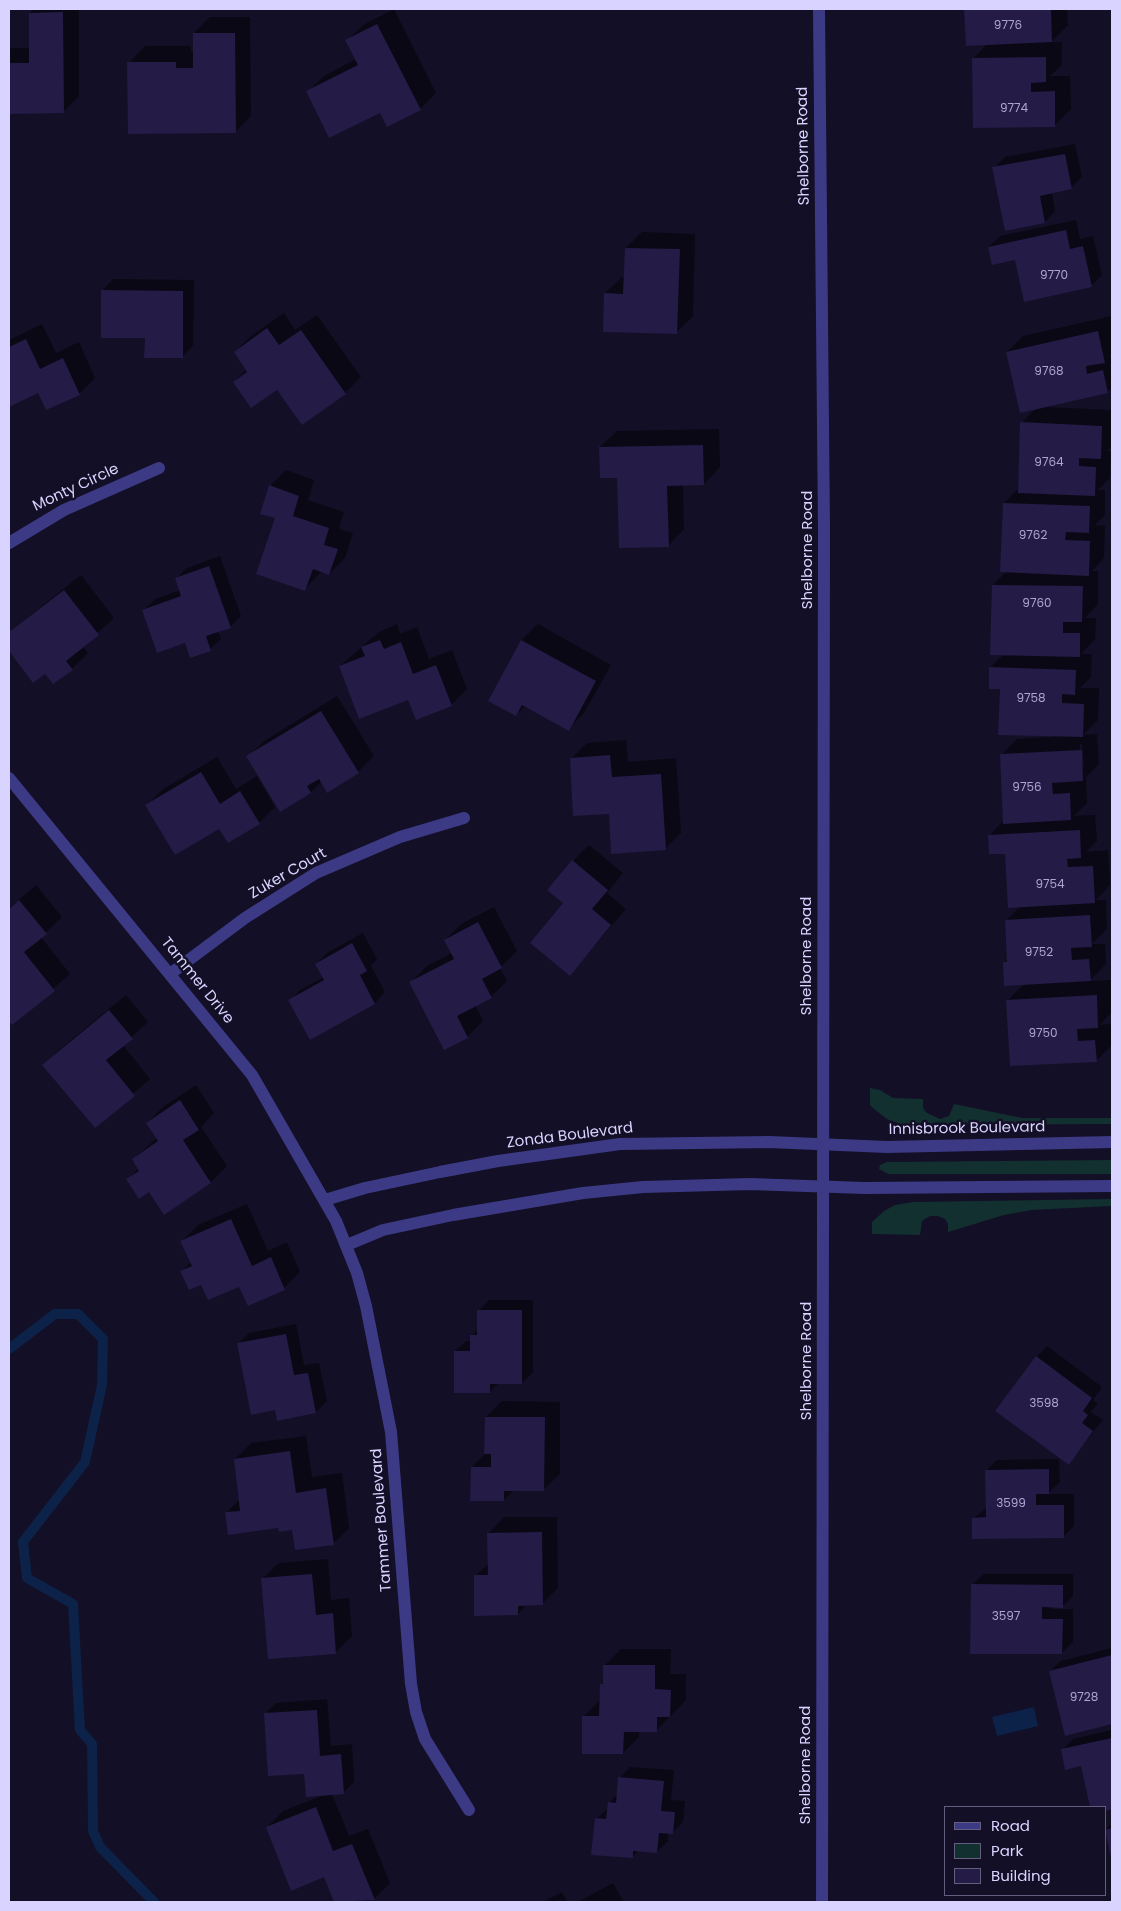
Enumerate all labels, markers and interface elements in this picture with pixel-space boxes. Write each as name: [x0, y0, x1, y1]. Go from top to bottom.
house number: 9776: [994, 19, 1022, 33]
street label: Shelborne Road: [794, 87, 814, 205]
house number: 9774: [1000, 102, 1028, 116]
house number: 9770: [1040, 269, 1068, 283]
house number: 9768: [1034, 365, 1064, 379]
house number: 9764: [1034, 456, 1064, 470]
street label: Monty Circle: [30, 460, 122, 516]
street label: Shelborne Road: [799, 491, 817, 609]
house number: 9762: [1019, 529, 1047, 543]
house number: 9760: [1022, 597, 1052, 611]
house number: 9758: [1016, 692, 1046, 706]
house number: 9756: [1012, 781, 1042, 795]
street label: Zuker Court: [246, 845, 330, 903]
house number: 9754: [1035, 878, 1065, 892]
street label: Shelborne Road: [798, 897, 816, 1015]
street label: Tammer Drive: [157, 934, 237, 1028]
house number: 9752: [1025, 946, 1053, 960]
house number: 9750: [1028, 1027, 1058, 1041]
street label: Zonda Boulevard: [506, 1119, 634, 1153]
street label: Innisbrook Boulevard: [888, 1119, 1046, 1139]
street label: Shelborne Road: [798, 1302, 816, 1420]
house number: 3598: [1029, 1397, 1059, 1411]
street label: Tammer Boulevard: [368, 1448, 396, 1592]
house number: 3599: [996, 1497, 1026, 1511]
house number: 3597: [992, 1610, 1020, 1624]
house number: 9728: [1070, 1691, 1098, 1705]
street label: Shelborne Road: [797, 1706, 815, 1824]
legend: [944, 1806, 1106, 1896]
text: Road: [991, 1815, 1030, 1836]
text: Park: [991, 1840, 1023, 1861]
text: Building: [991, 1865, 1051, 1886]

